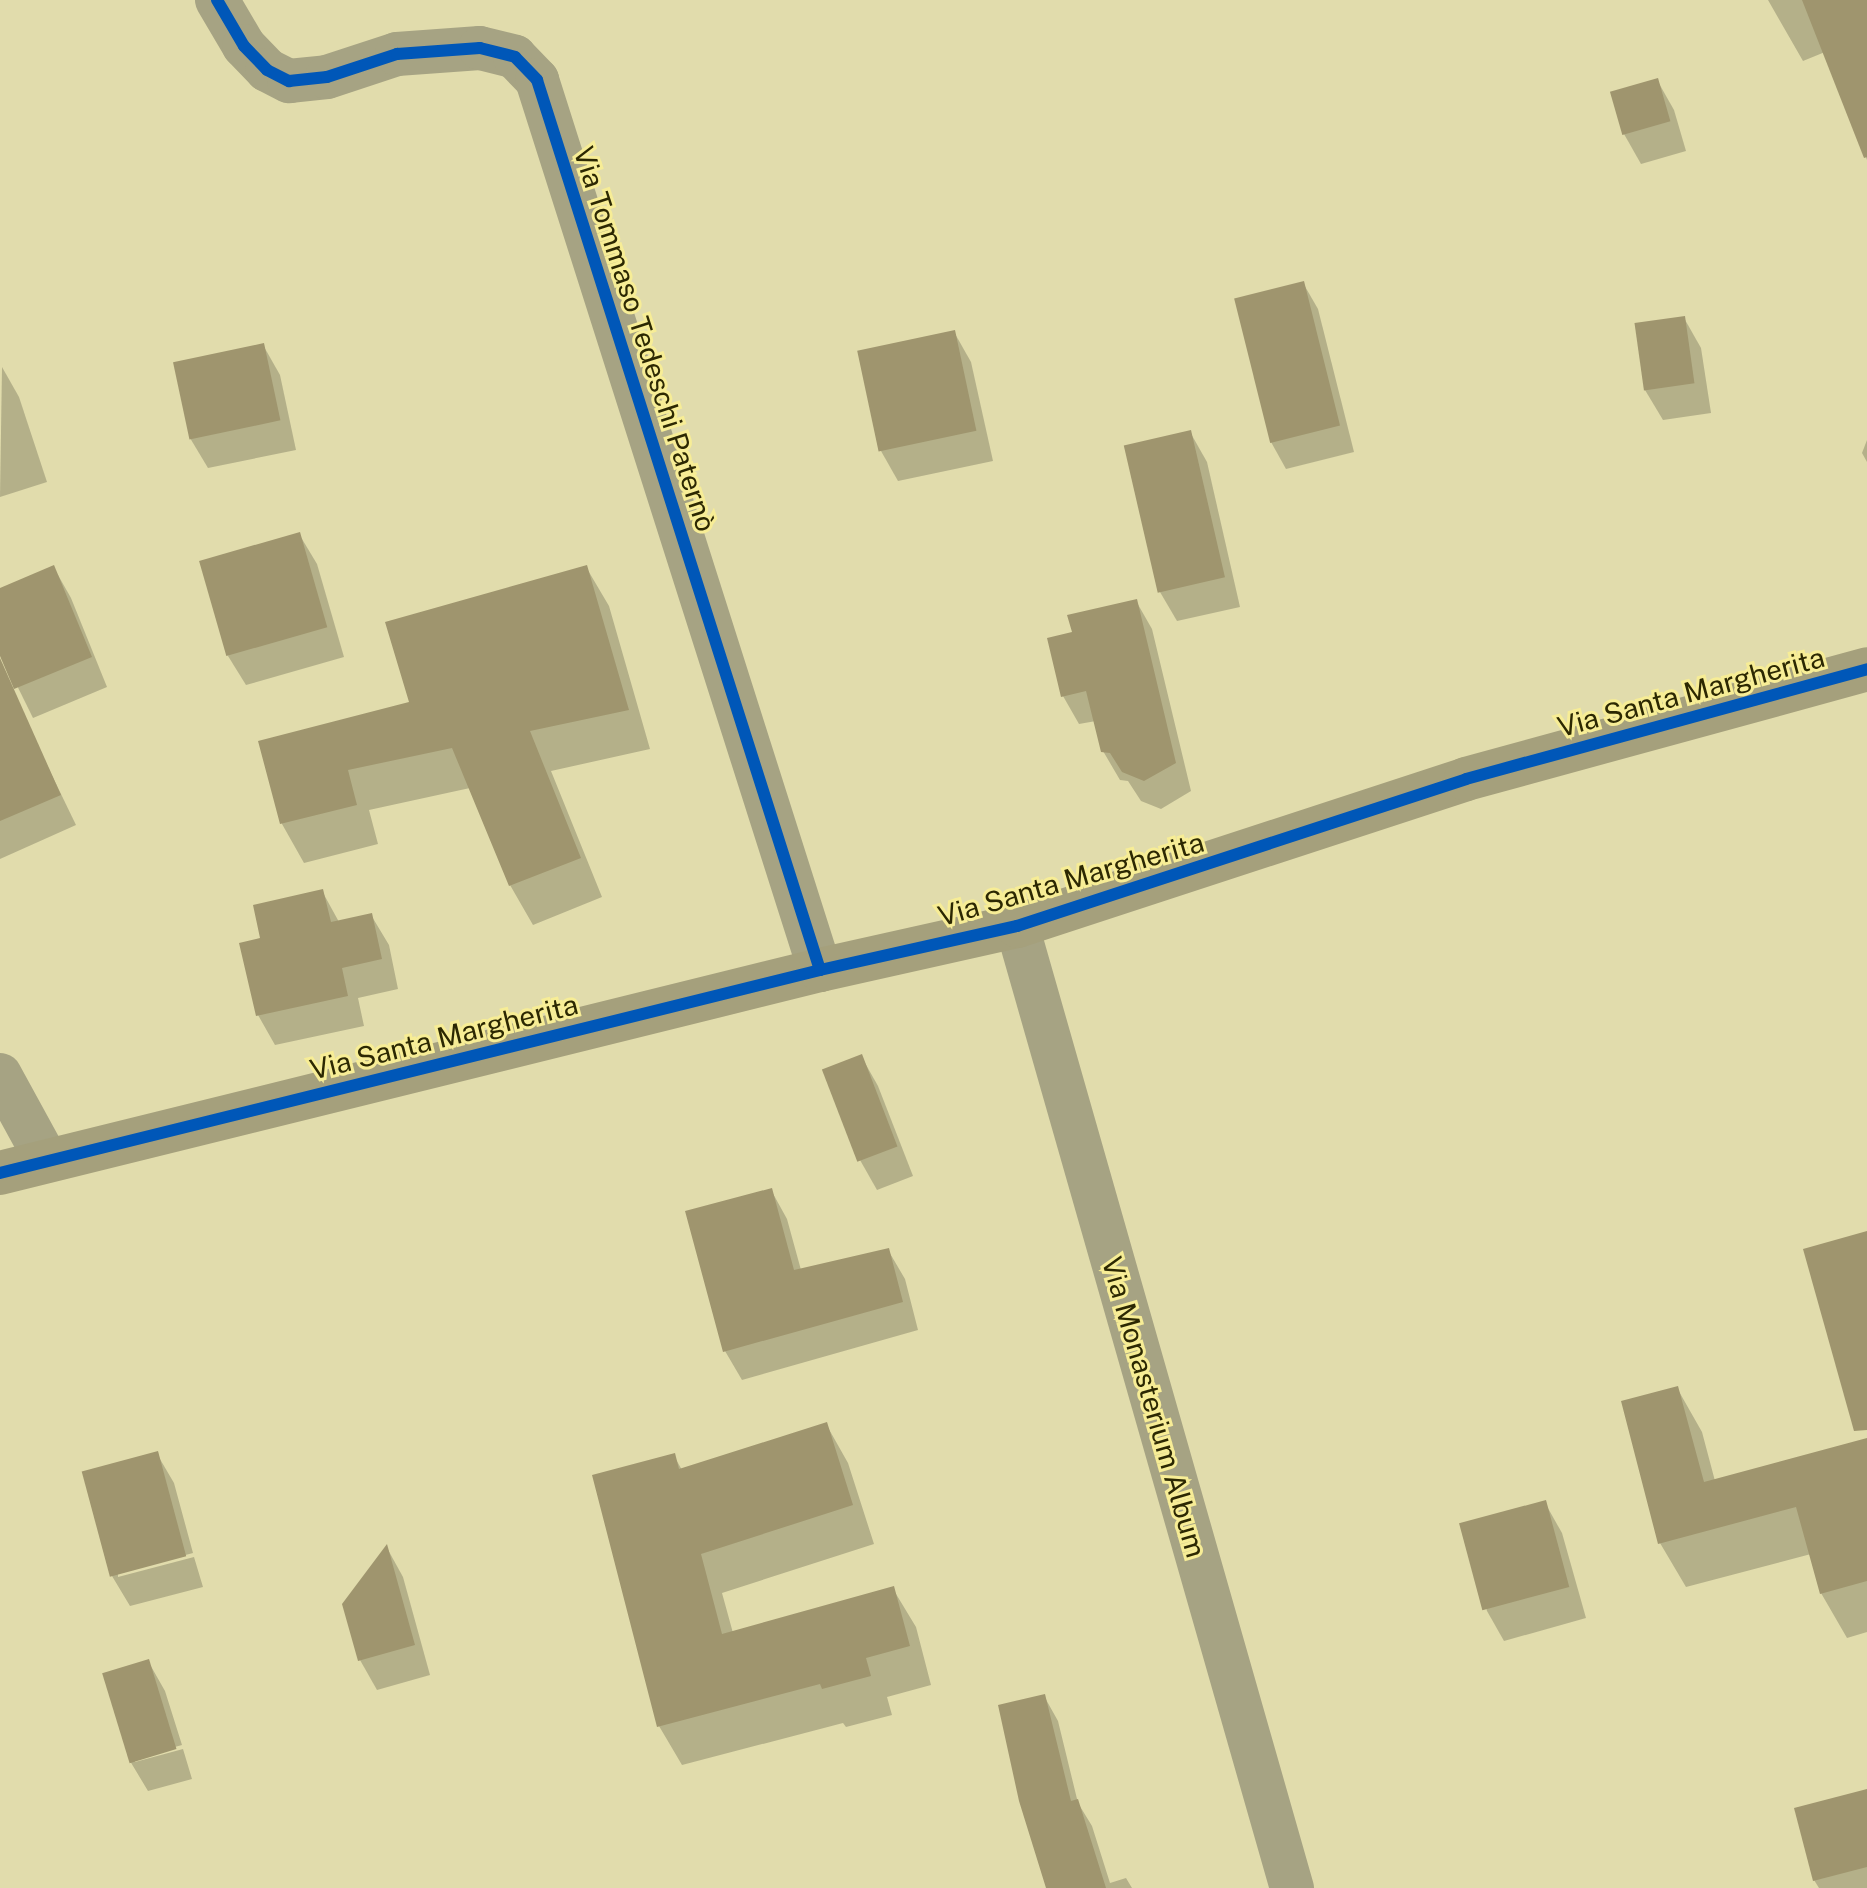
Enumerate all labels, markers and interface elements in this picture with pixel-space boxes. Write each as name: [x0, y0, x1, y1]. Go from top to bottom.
street label: Via Tommaso Tedeschi Paternò: [567, 142, 723, 536]
street label: Via Santa Margherita: [1554, 640, 1828, 744]
street label: Via Santa Margherita: [934, 825, 1208, 933]
street label: Via Santa Margherita: [306, 987, 582, 1087]
street label: Via Monasterium Album: [1095, 1253, 1213, 1561]

